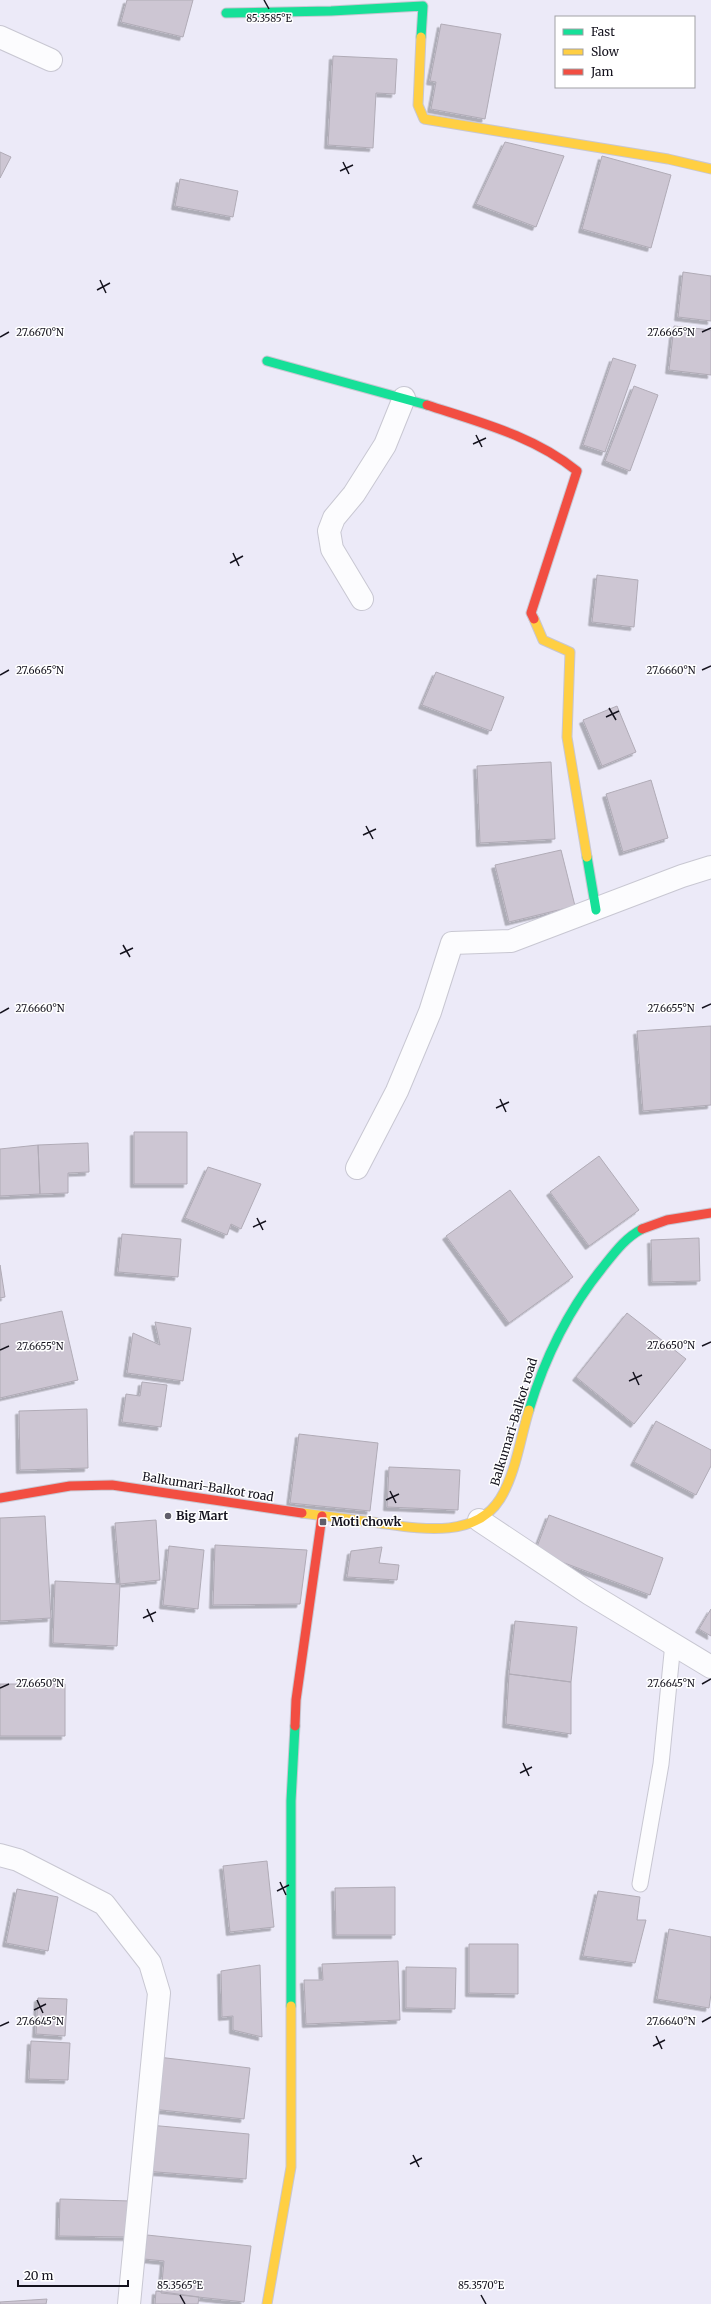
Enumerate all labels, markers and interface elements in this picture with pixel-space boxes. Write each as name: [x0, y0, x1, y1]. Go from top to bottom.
text: 85.3585°E: [246, 12, 292, 25]
legend: [555, 16, 695, 88]
text: Fast: [591, 24, 615, 39]
text: Slow: [591, 44, 620, 59]
text: Jam: [590, 64, 614, 79]
text: 27.6670°N: [16, 326, 64, 339]
text: 27.6665°N: [647, 326, 695, 339]
text: 27.6665°N: [16, 664, 64, 677]
text: 27.6660°N: [647, 664, 696, 677]
text: 27.6660°N: [16, 1002, 65, 1015]
text: 27.6655°N: [648, 1002, 695, 1015]
text: 27.6650°N: [647, 1339, 695, 1352]
text: 27.6655°N: [17, 1340, 64, 1353]
street label: Balkumari-Balkot road: [487, 1356, 540, 1488]
street label: Balkumari-Balkot road: [141, 1469, 275, 1504]
place label: Big Mart: [176, 1508, 228, 1523]
marker: Big Mart: [163, 1511, 173, 1521]
place label: Moti chowk: [331, 1514, 401, 1529]
marker: Moti chowk: [318, 1517, 328, 1527]
text: 27.6650°N: [16, 1677, 64, 1690]
text: 27.6645°N: [647, 1677, 695, 1690]
text: 27.6645°N: [16, 2015, 64, 2028]
text: 27.6640°N: [647, 2015, 696, 2028]
scale bar: [18, 2262, 128, 2288]
text: 20 m: [24, 2268, 53, 2283]
text: 85.3565°E: [157, 2279, 204, 2292]
text: 85.3570°E: [458, 2279, 505, 2292]

